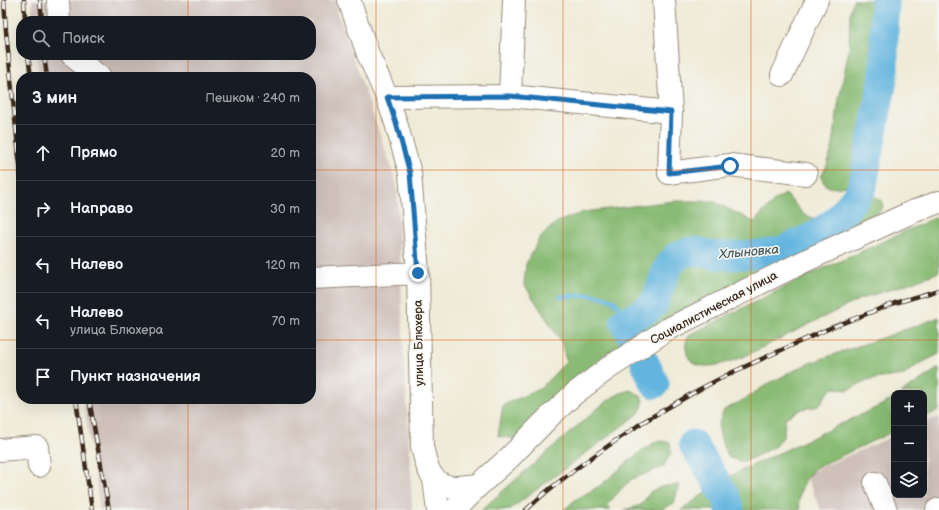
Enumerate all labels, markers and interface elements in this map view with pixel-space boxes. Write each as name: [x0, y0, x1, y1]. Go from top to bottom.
search box: [16, 16, 316, 60]
icon: search: [30, 27, 52, 49]
text: Поиск: [62, 29, 105, 48]
text: 3 мин: [32, 88, 77, 108]
text: Пешком · 240 m: [205, 90, 300, 106]
icon: ahead: [32, 142, 54, 164]
text: Прямо: [70, 143, 117, 162]
text: 20 m: [270, 145, 300, 161]
route start: [721, 157, 739, 175]
icon: right: [32, 198, 54, 220]
text: Направо: [70, 199, 133, 218]
text: 30 m: [270, 201, 300, 217]
water label: Хлыновка: [717, 241, 780, 263]
icon: left: [32, 254, 54, 276]
text: Налево: [70, 255, 123, 274]
text: 120 m: [265, 257, 300, 273]
route end: [409, 264, 427, 282]
street label: Социалистическая улица: [648, 268, 780, 348]
street label: улица Блюхера: [411, 300, 427, 386]
text: Налево: [70, 303, 123, 322]
icon: left: [32, 310, 54, 332]
text: 70 m: [272, 313, 300, 329]
text: улица Блюхера: [70, 322, 164, 338]
icon: arrive: [32, 366, 54, 388]
text: Пункт назначения: [70, 367, 201, 386]
map controls: [891, 390, 927, 498]
button: +: [891, 390, 927, 426]
button: −: [891, 426, 927, 462]
button: layers: [891, 462, 927, 498]

